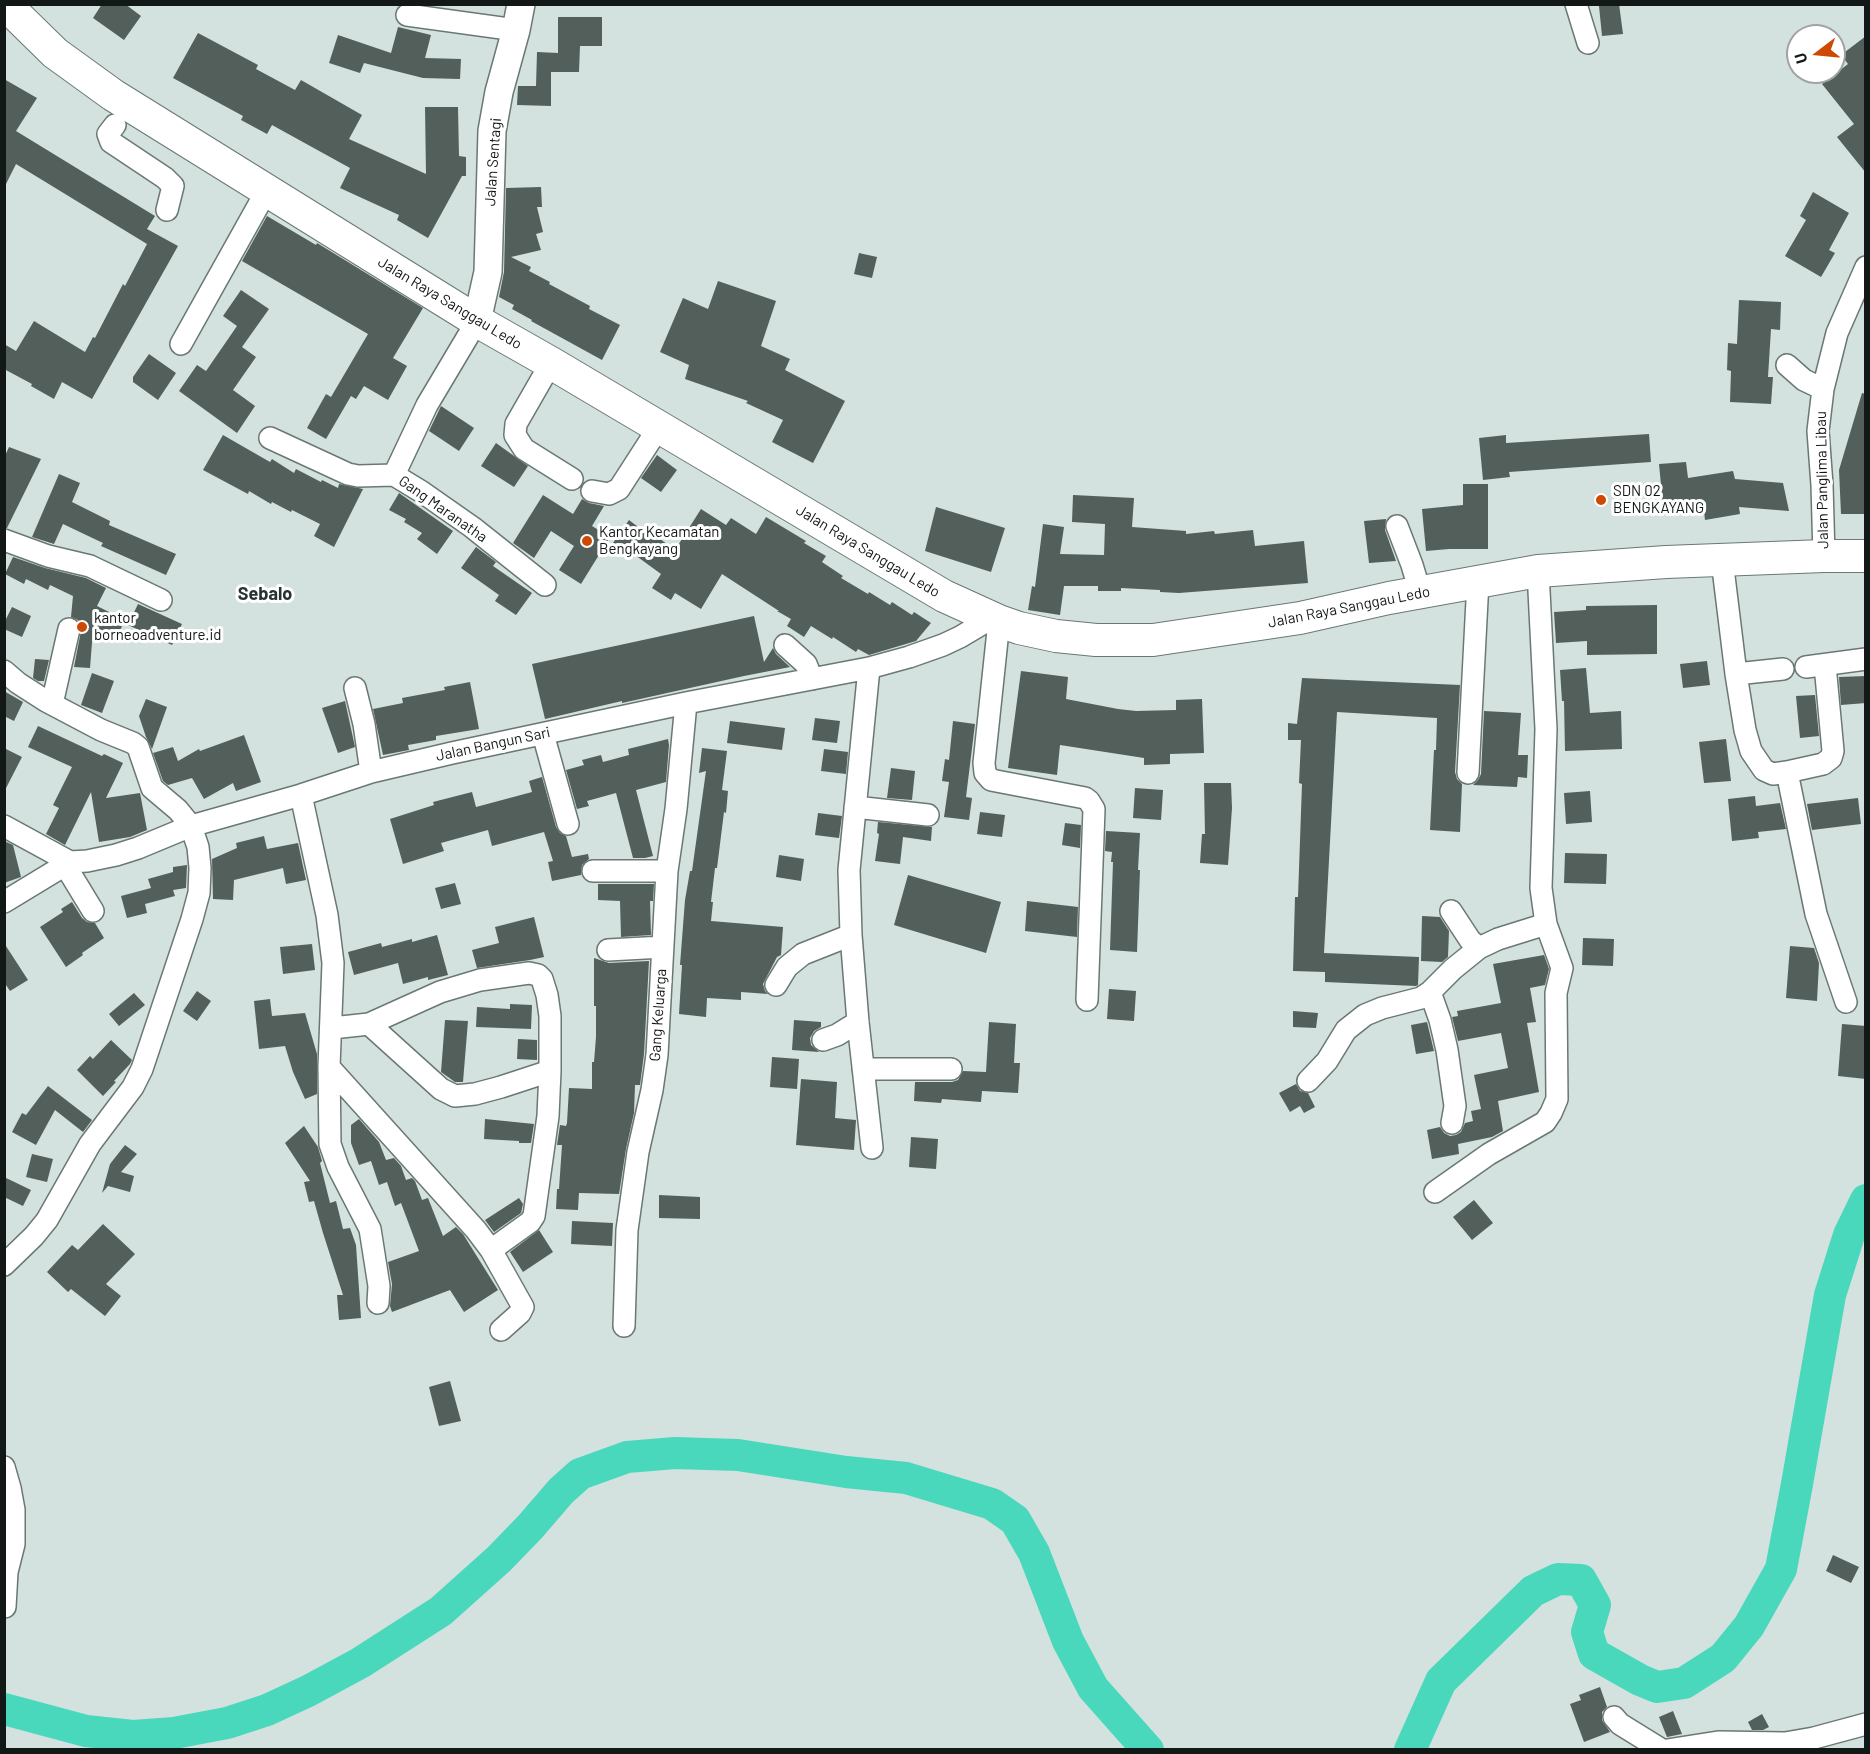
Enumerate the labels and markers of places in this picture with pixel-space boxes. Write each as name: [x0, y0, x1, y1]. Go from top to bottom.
place label: SDN 02 BENGKAYANG: [1613, 482, 1704, 517]
marker: SDN 02 BENGKAYANG: [1594, 493, 1608, 507]
place label: Kantor Kecamatan Bengkayang: [599, 523, 719, 558]
marker: Kantor Kecamatan Bengkayang: [580, 534, 594, 548]
place label: kantor borneoadventure.id: [94, 609, 221, 644]
marker: kantor borneoadventure.id: [75, 620, 89, 634]

